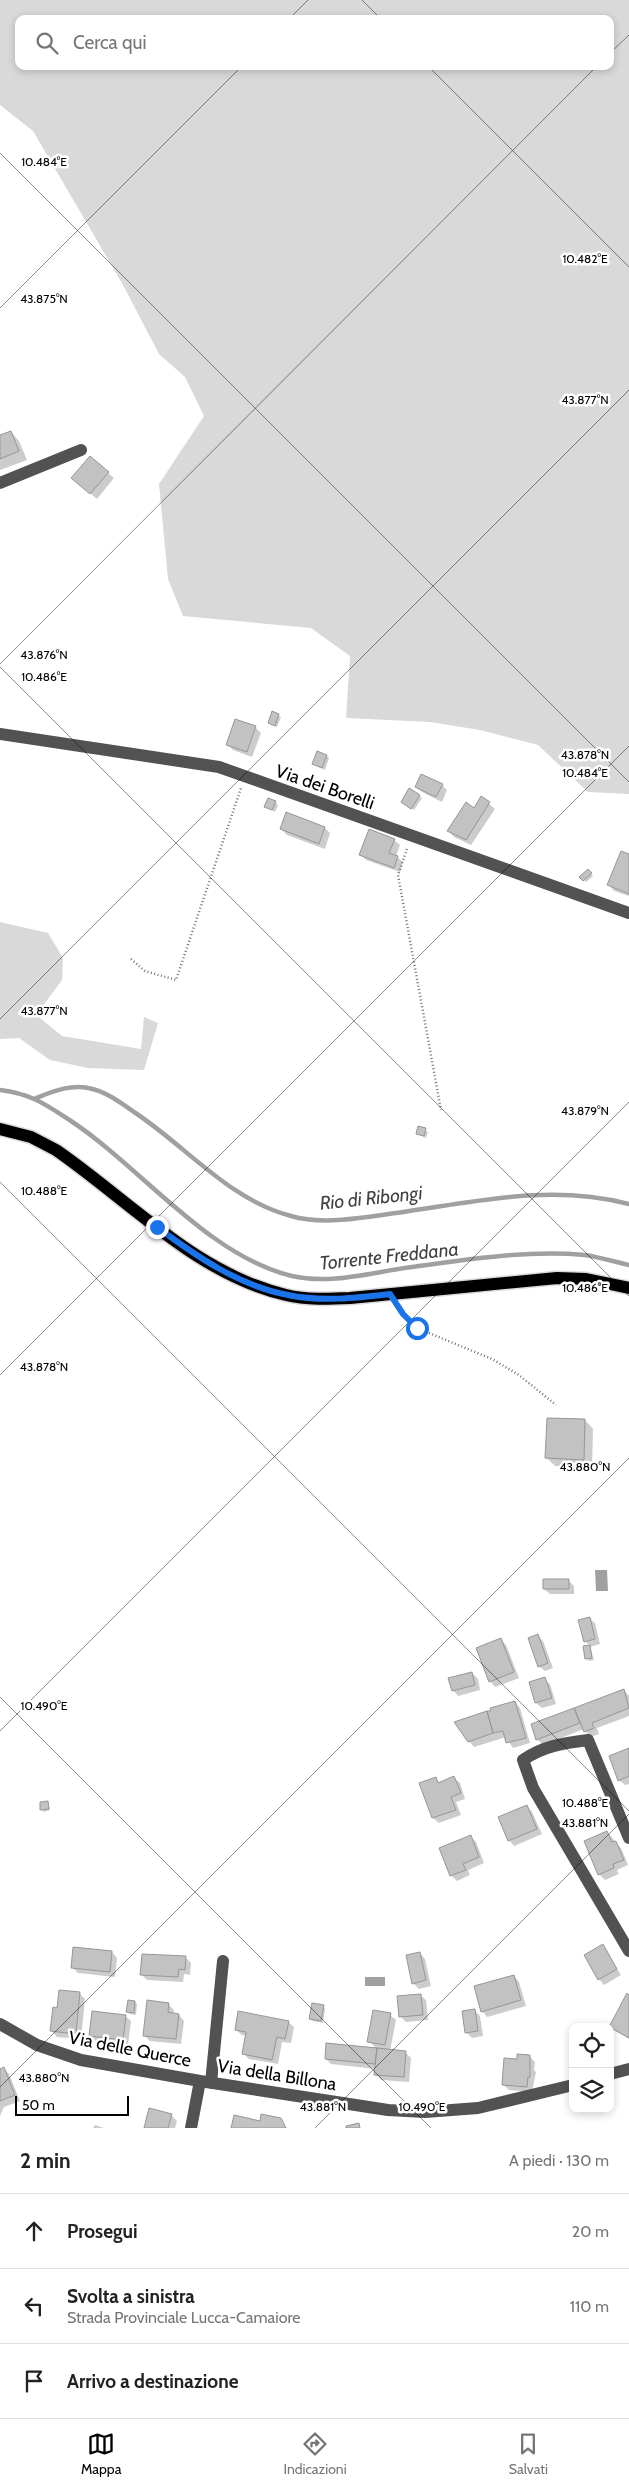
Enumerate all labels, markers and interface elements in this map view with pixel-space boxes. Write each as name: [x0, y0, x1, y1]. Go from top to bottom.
search box: [15, 15, 614, 70]
icon: search: [33, 29, 61, 57]
text: Cerca qui: [73, 31, 147, 54]
text: 10.484°E: [21, 154, 67, 169]
text: 10.482°E: [562, 251, 608, 266]
text: 43.875°N: [20, 291, 68, 306]
text: 43.877°N: [561, 392, 609, 407]
text: 43.876°N: [20, 647, 68, 662]
text: 10.486°E: [21, 669, 67, 684]
text: 43.878°N: [561, 747, 609, 762]
street label: Via dei Borelli: [273, 760, 377, 814]
text: 10.484°E: [562, 765, 608, 780]
text: 43.877°N: [20, 1003, 68, 1018]
text: 43.879°N: [561, 1103, 609, 1118]
water label: Rio di Ribongi: [319, 1181, 424, 1215]
text: 10.488°E: [21, 1183, 67, 1198]
route end: [146, 1216, 169, 1239]
water label: Torrente Freddana: [318, 1237, 460, 1275]
text: 10.486°E: [562, 1280, 608, 1295]
route start: [406, 1317, 429, 1340]
text: 43.878°N: [20, 1359, 68, 1374]
text: 43.880°N: [560, 1459, 610, 1474]
text: 10.490°E: [21, 1698, 68, 1713]
text: 10.488°E: [562, 1795, 608, 1810]
text: 43.881°N: [562, 1815, 608, 1830]
map controls: [569, 2023, 614, 2113]
button: locate: [569, 2023, 614, 2068]
street label: Via delle Querce: [67, 2026, 193, 2072]
street label: Via della Billona: [216, 2055, 338, 2095]
button: layers: [569, 2068, 614, 2113]
text: 43.880°N: [19, 2070, 69, 2085]
scale bar: [15, 2093, 129, 2116]
text: 50 m: [22, 2096, 55, 2114]
text: 43.881°N: [300, 2099, 346, 2114]
text: 10.490°E: [399, 2099, 446, 2114]
text: 2 min: [20, 2148, 71, 2173]
text: A piedi · 130 m: [509, 2151, 609, 2170]
icon: ahead: [20, 2217, 48, 2245]
text: Prosegui: [67, 2220, 138, 2243]
text: 20 m: [572, 2222, 609, 2241]
text: Svolta a sinistra: [67, 2285, 195, 2308]
icon: left: [20, 2292, 48, 2320]
text: 110 m: [570, 2297, 609, 2316]
text: Strada Provinciale Lucca-Camaiore: [67, 2308, 301, 2327]
icon: arrive: [20, 2367, 48, 2395]
text: Arrivo a destinazione: [67, 2370, 238, 2393]
tab: Mappa: [81, 2430, 121, 2478]
tab: Indicazioni: [283, 2430, 347, 2478]
tab: Salvati: [509, 2430, 548, 2478]

